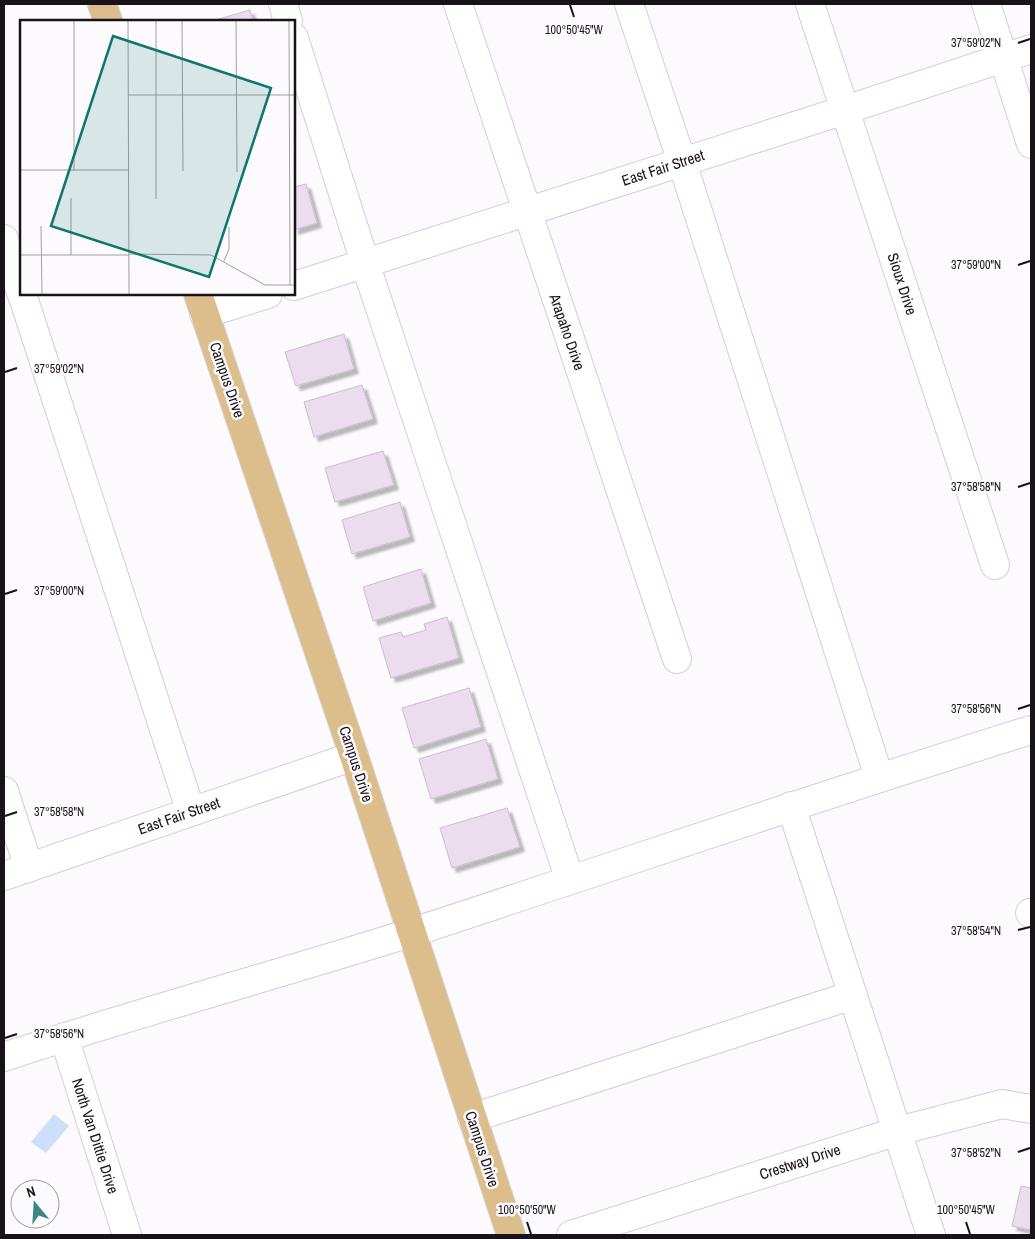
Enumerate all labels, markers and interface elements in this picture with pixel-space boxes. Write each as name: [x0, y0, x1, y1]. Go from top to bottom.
inset map: [20, 20, 295, 295]
text: 100°50'45"W: [545, 22, 604, 38]
text: 37°59'02"N: [951, 35, 1001, 51]
street label: East Fair Street: [619, 144, 707, 191]
street label: Sioux Drive: [883, 250, 922, 318]
text: 37°59'00"N: [951, 257, 1001, 273]
street label: Arapaho Drive: [544, 290, 590, 373]
street label: Campus Drive: [205, 339, 250, 421]
text: 37°59'02"N: [34, 361, 84, 377]
text: 37°58'58"N: [951, 479, 1001, 495]
text: 37°59'00"N: [34, 583, 84, 599]
text: 37°58'56"N: [951, 701, 1001, 717]
street label: Campus Drive: [334, 723, 379, 805]
street label: East Fair Street: [135, 791, 223, 839]
text: 37°58'58"N: [34, 804, 84, 820]
text: 37°58'54"N: [951, 923, 1001, 939]
text: 37°58'56"N: [34, 1026, 84, 1042]
street label: North Van Dittie Drive: [67, 1075, 124, 1196]
street label: Campus Drive: [460, 1108, 505, 1190]
street label: Crestway Drive: [757, 1139, 843, 1184]
text: 37°58'52"N: [951, 1145, 1001, 1161]
north arrow: [10, 1179, 60, 1229]
text: N: [24, 1182, 38, 1201]
text: 100°50'50"W: [498, 1202, 557, 1218]
text: 100°50'45"W: [937, 1202, 996, 1218]

